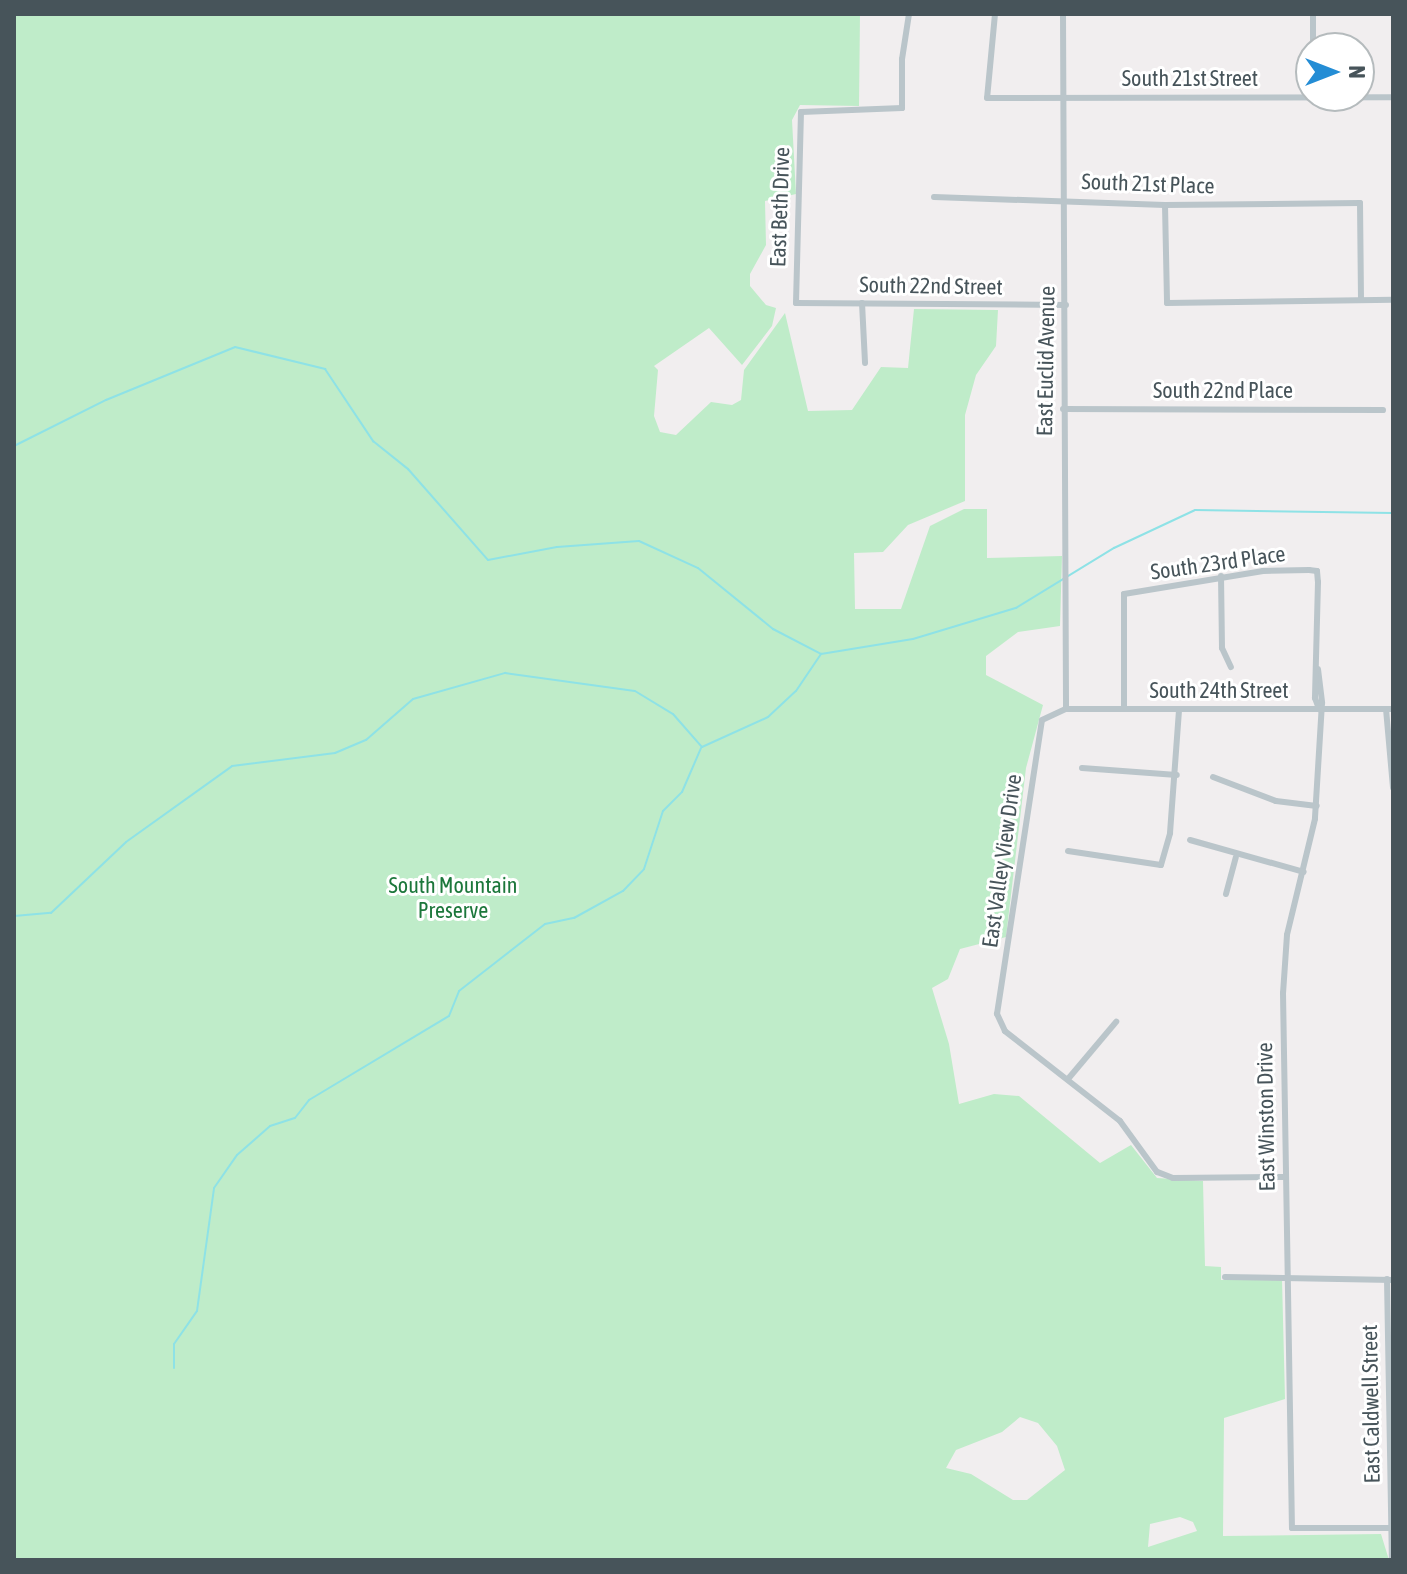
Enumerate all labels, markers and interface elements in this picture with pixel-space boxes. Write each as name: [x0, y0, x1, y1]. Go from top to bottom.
north arrow: [1295, 32, 1375, 112]
street label: South 21st Street: [1122, 66, 1258, 92]
text: N: [1344, 66, 1370, 78]
street label: East Beth Drive: [765, 147, 795, 267]
street label: South 21st Place: [1081, 168, 1215, 200]
street label: South 22nd Street: [859, 272, 1003, 300]
street label: East Euclid Avenue: [1031, 286, 1061, 436]
street label: South 22nd Place: [1153, 378, 1293, 404]
street label: South 23rd Place: [1149, 540, 1287, 586]
street label: South 24th Street: [1149, 678, 1289, 704]
street label: East Valley View Drive: [977, 773, 1027, 949]
park label: South Mountain Preserve: [389, 872, 517, 924]
street label: East Winston Drive: [1252, 1042, 1280, 1192]
street label: East Caldwell Street: [1356, 1324, 1386, 1484]

